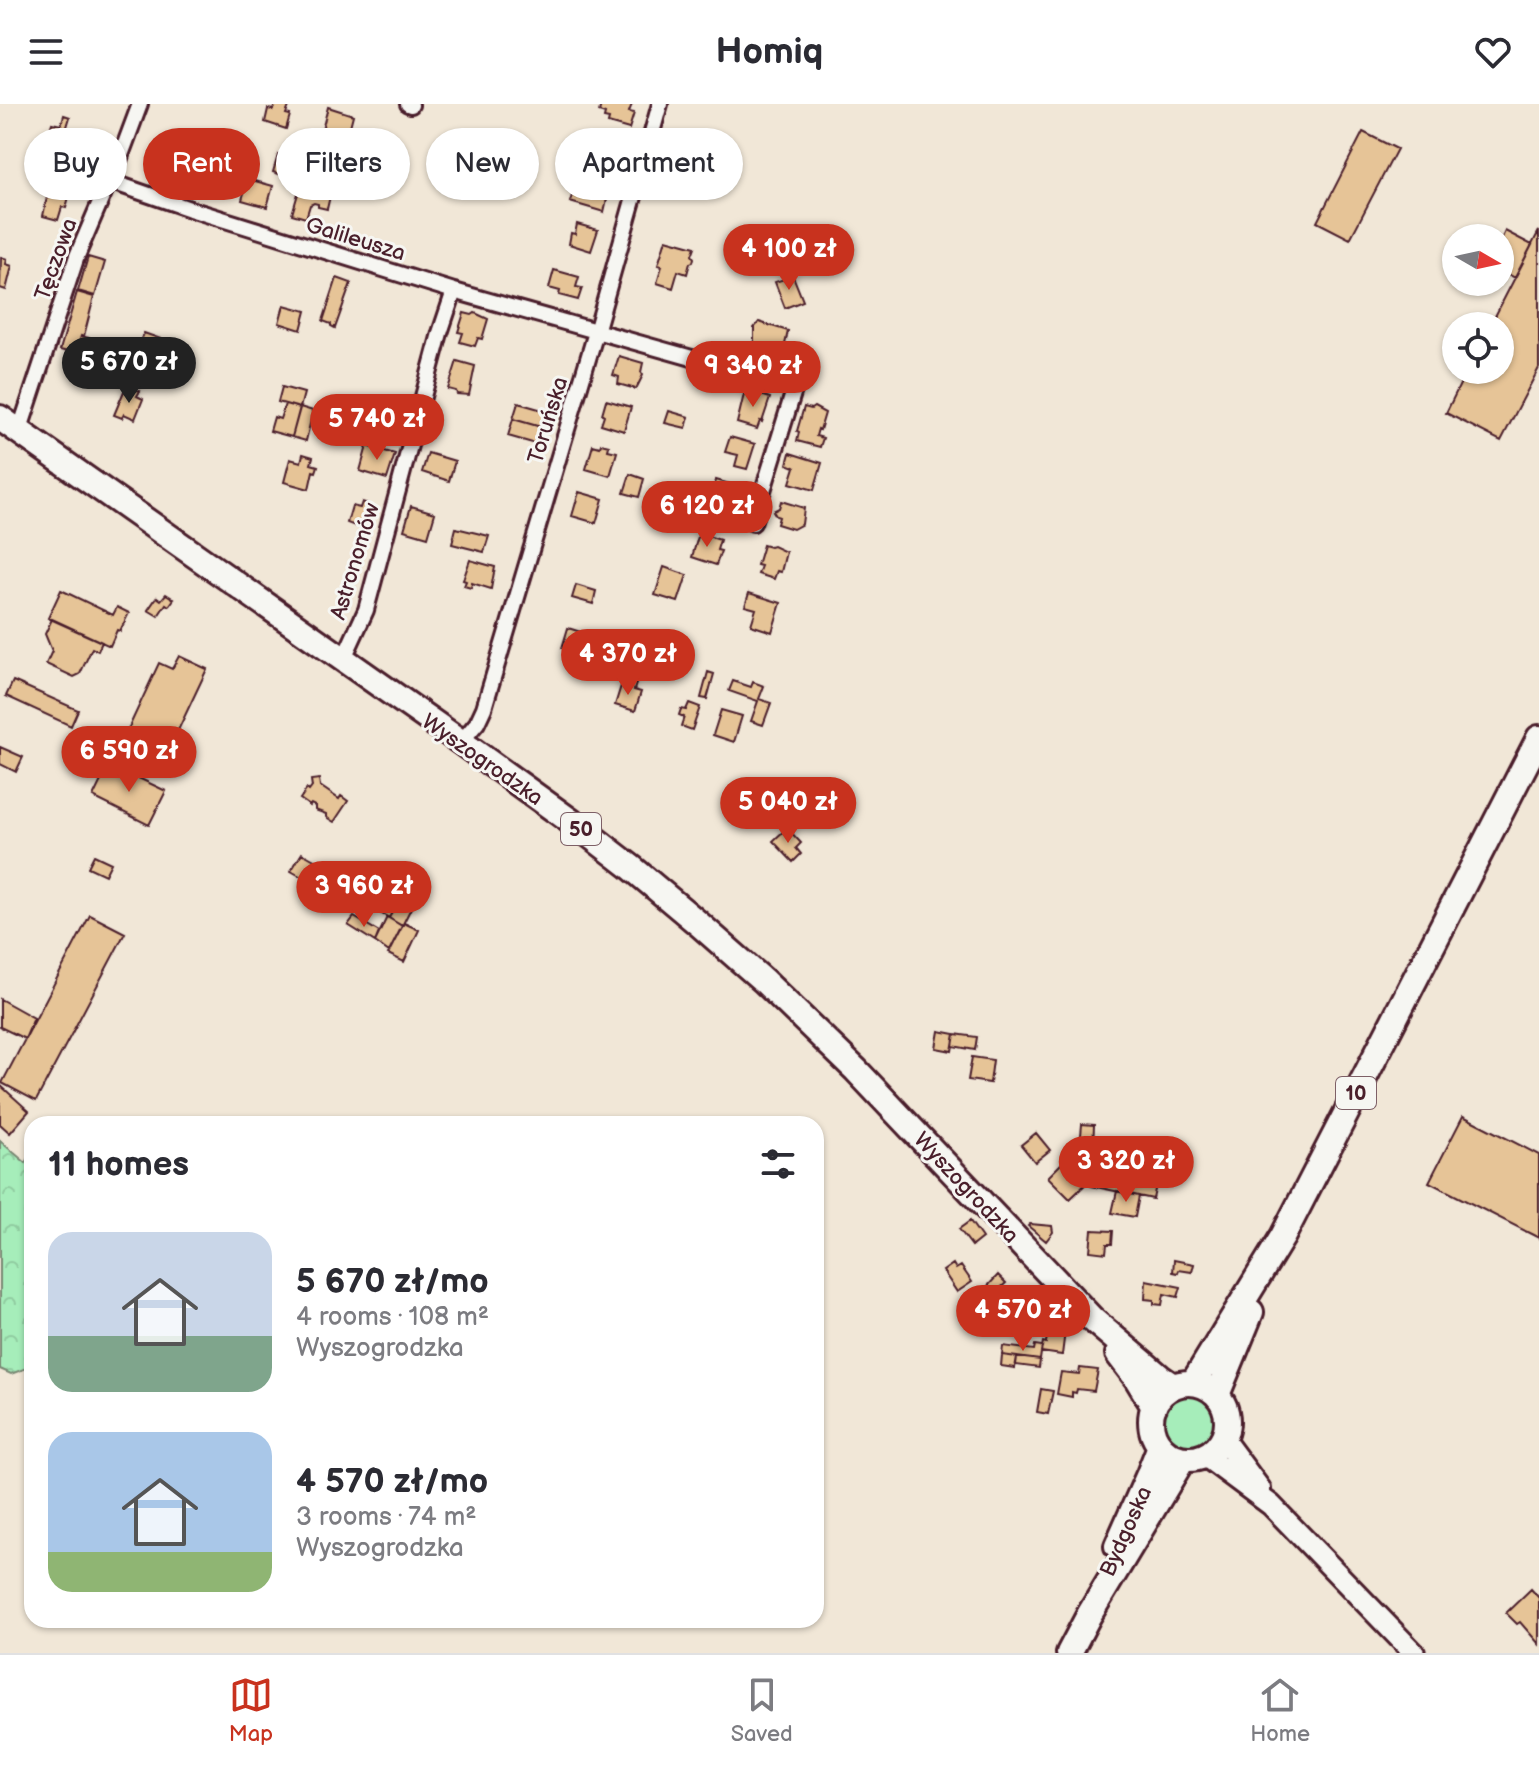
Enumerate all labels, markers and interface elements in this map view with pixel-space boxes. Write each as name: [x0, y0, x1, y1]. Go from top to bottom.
icon: menu: [24, 30, 68, 74]
icon: heart: [1471, 30, 1515, 74]
text: Homiq: [716, 31, 823, 74]
chip: Buy: [24, 128, 127, 200]
chip: Rent: [143, 128, 260, 200]
chip: Filters: [276, 128, 410, 200]
chip: New: [426, 128, 539, 200]
chip: Apartment: [555, 128, 743, 200]
street label: Galileusza: [303, 212, 409, 267]
street label: Tęczowa: [29, 215, 84, 304]
pin: 4 100 zł: [706, 224, 872, 292]
north arrow: [1442, 224, 1514, 296]
map controls: [1442, 224, 1514, 384]
text: 4 100 zł: [741, 234, 837, 265]
button: locate: [1442, 312, 1514, 384]
pin: 5 670 zł: [46, 337, 212, 405]
pin: 9 340 zł: [670, 341, 836, 409]
text: 5 670 zł: [80, 347, 178, 378]
text: 9 340 zł: [704, 351, 802, 382]
street label: Toruńska: [522, 374, 574, 467]
pin: 5 740 zł: [294, 394, 460, 462]
text: 5 740 zł: [328, 404, 426, 435]
pin: 6 120 zł: [624, 481, 790, 549]
text: 6 120 zł: [660, 491, 754, 522]
street label: Astronomów: [325, 500, 386, 623]
pin: 4 370 zł: [545, 629, 711, 697]
text: 4 370 zł: [579, 639, 677, 670]
street label: Wyszogrodzka: [416, 708, 548, 812]
pin: 6 590 zł: [46, 726, 212, 794]
text: 6 590 zł: [79, 736, 179, 767]
pin: 5 040 zł: [705, 777, 871, 845]
text: 5 040 zł: [738, 787, 838, 818]
road number: 50: [561, 813, 601, 845]
pin: 3 960 zł: [281, 861, 447, 929]
text: 3 960 zł: [314, 871, 414, 902]
road number: 10: [1336, 1077, 1376, 1109]
street label: Wyszogrodzka: [908, 1127, 1024, 1249]
pin: 3 320 zł: [1043, 1136, 1209, 1204]
icon: filters: [756, 1142, 800, 1186]
text: 11 homes: [48, 1144, 189, 1185]
text: 3 320 zł: [1077, 1146, 1175, 1177]
text: 5 670 zł/mo: [296, 1261, 489, 1302]
icon: home: [112, 1264, 208, 1360]
pin: 4 570 zł: [940, 1285, 1106, 1353]
text: 4 570 zł: [974, 1295, 1072, 1326]
text: 4 rooms · 108 m²: [296, 1302, 489, 1333]
text: Wyszogrodzka: [296, 1333, 464, 1364]
text: 4 570 zł/mo: [296, 1461, 488, 1502]
icon: home: [112, 1464, 208, 1560]
street label: Bydgoska: [1095, 1482, 1158, 1581]
text: 3 rooms · 74 m²: [296, 1502, 476, 1533]
text: Wyszogrodzka: [296, 1533, 464, 1564]
tab: Map: [229, 1673, 273, 1748]
tab: Saved: [731, 1673, 793, 1748]
tab: Home: [1250, 1673, 1310, 1748]

